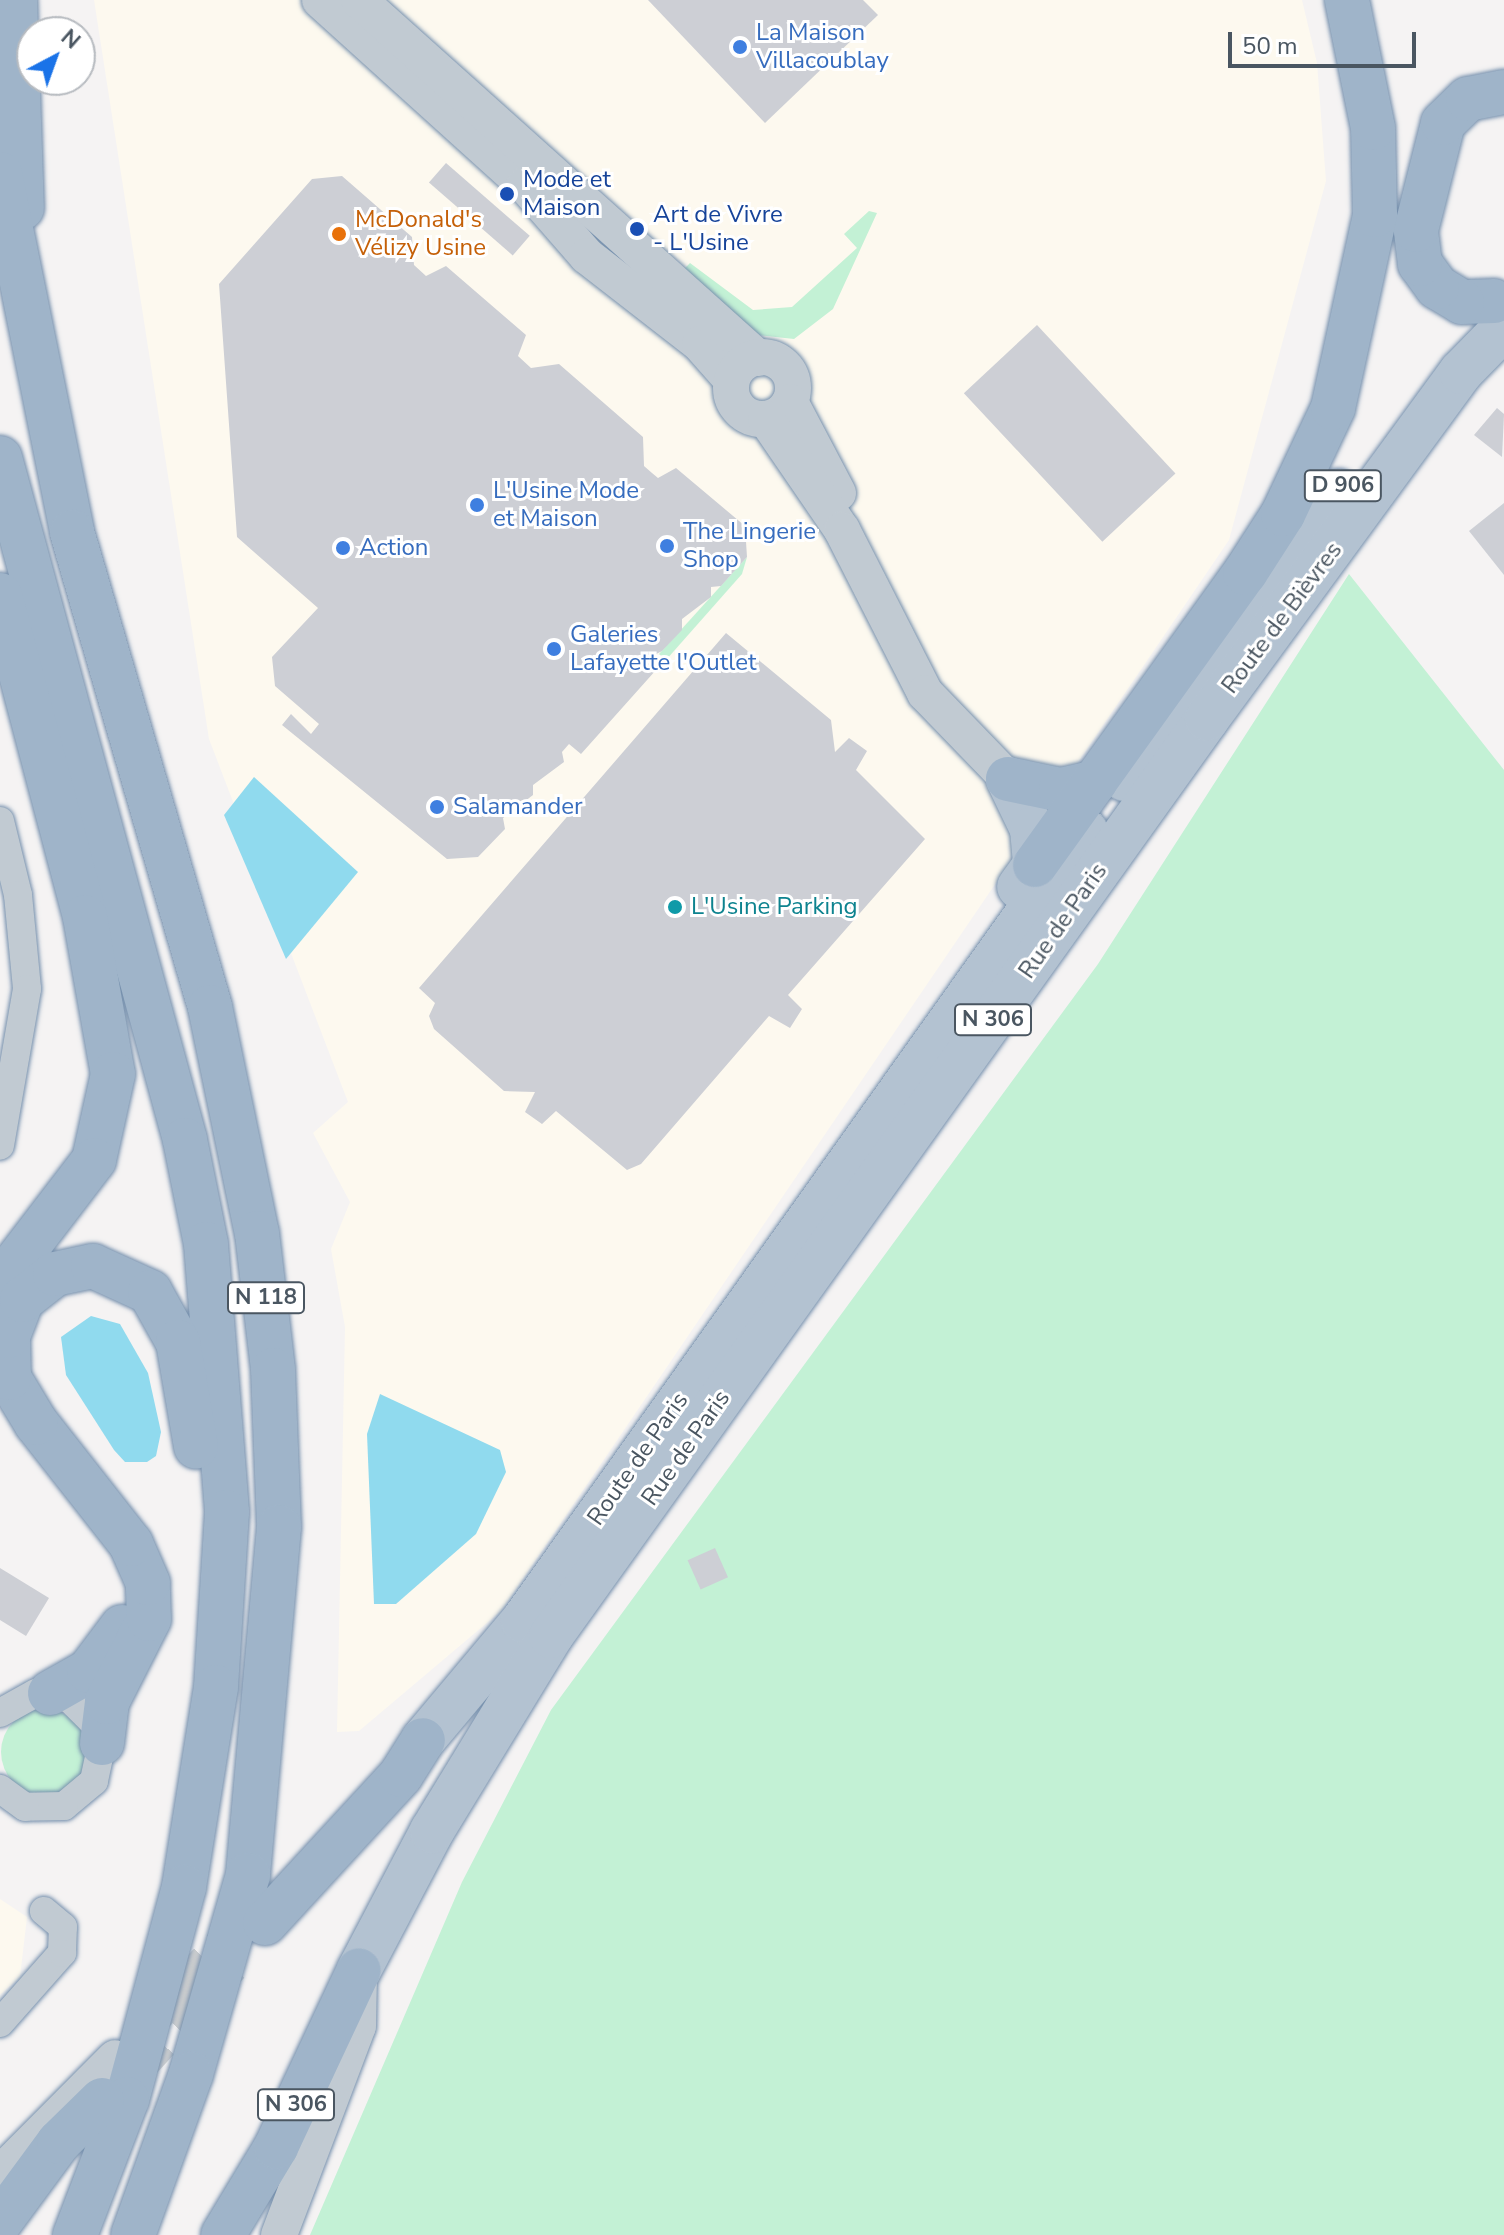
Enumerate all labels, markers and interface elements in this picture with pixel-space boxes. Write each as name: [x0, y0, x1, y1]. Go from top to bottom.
north arrow: [16, 16, 96, 96]
scale bar: [1232, 16, 1420, 66]
place label: La Maison Villacoublay: [756, 19, 889, 75]
text: N: [54, 23, 86, 56]
text: 50 m: [1242, 30, 1298, 62]
marker: La Maison Villacoublay: [731, 38, 749, 56]
place label: Mode et Maison: [523, 166, 611, 222]
marker: Mode et Maison: [498, 185, 516, 203]
place label: Art de Vivre - L'Usine: [653, 201, 783, 257]
place label: McDonald's Vélizy Usine: [355, 206, 486, 262]
marker: Art de Vivre - L'Usine: [628, 220, 646, 238]
marker: McDonald's Vélizy Usine: [330, 225, 348, 243]
road number: D 906: [1303, 468, 1383, 504]
place label: L'Usine Mode et Maison: [493, 477, 639, 533]
marker: L'Usine Mode et Maison: [468, 496, 486, 514]
place label: The Lingerie Shop: [683, 518, 816, 574]
place label: Action: [359, 534, 428, 562]
marker: The Lingerie Shop: [658, 537, 676, 555]
street label: Route de Bièvres: [1216, 537, 1348, 699]
marker: Action: [334, 539, 352, 557]
place label: Galeries Lafayette l'Outlet: [570, 621, 756, 677]
marker: Galeries Lafayette l'Outlet: [545, 640, 563, 658]
place label: Salamander: [453, 793, 583, 821]
marker: Salamander: [428, 798, 446, 816]
street label: Rue de Paris: [1013, 858, 1113, 984]
place label: L'Usine Parking: [691, 893, 858, 921]
marker: L'Usine Parking: [666, 898, 684, 916]
road number: N 306: [953, 1002, 1033, 1038]
road number: N 118: [226, 1280, 306, 1316]
street label: Rue de Paris: [636, 1385, 736, 1511]
street label: Route de Paris: [582, 1387, 694, 1531]
road number: N 306: [256, 2087, 336, 2123]

